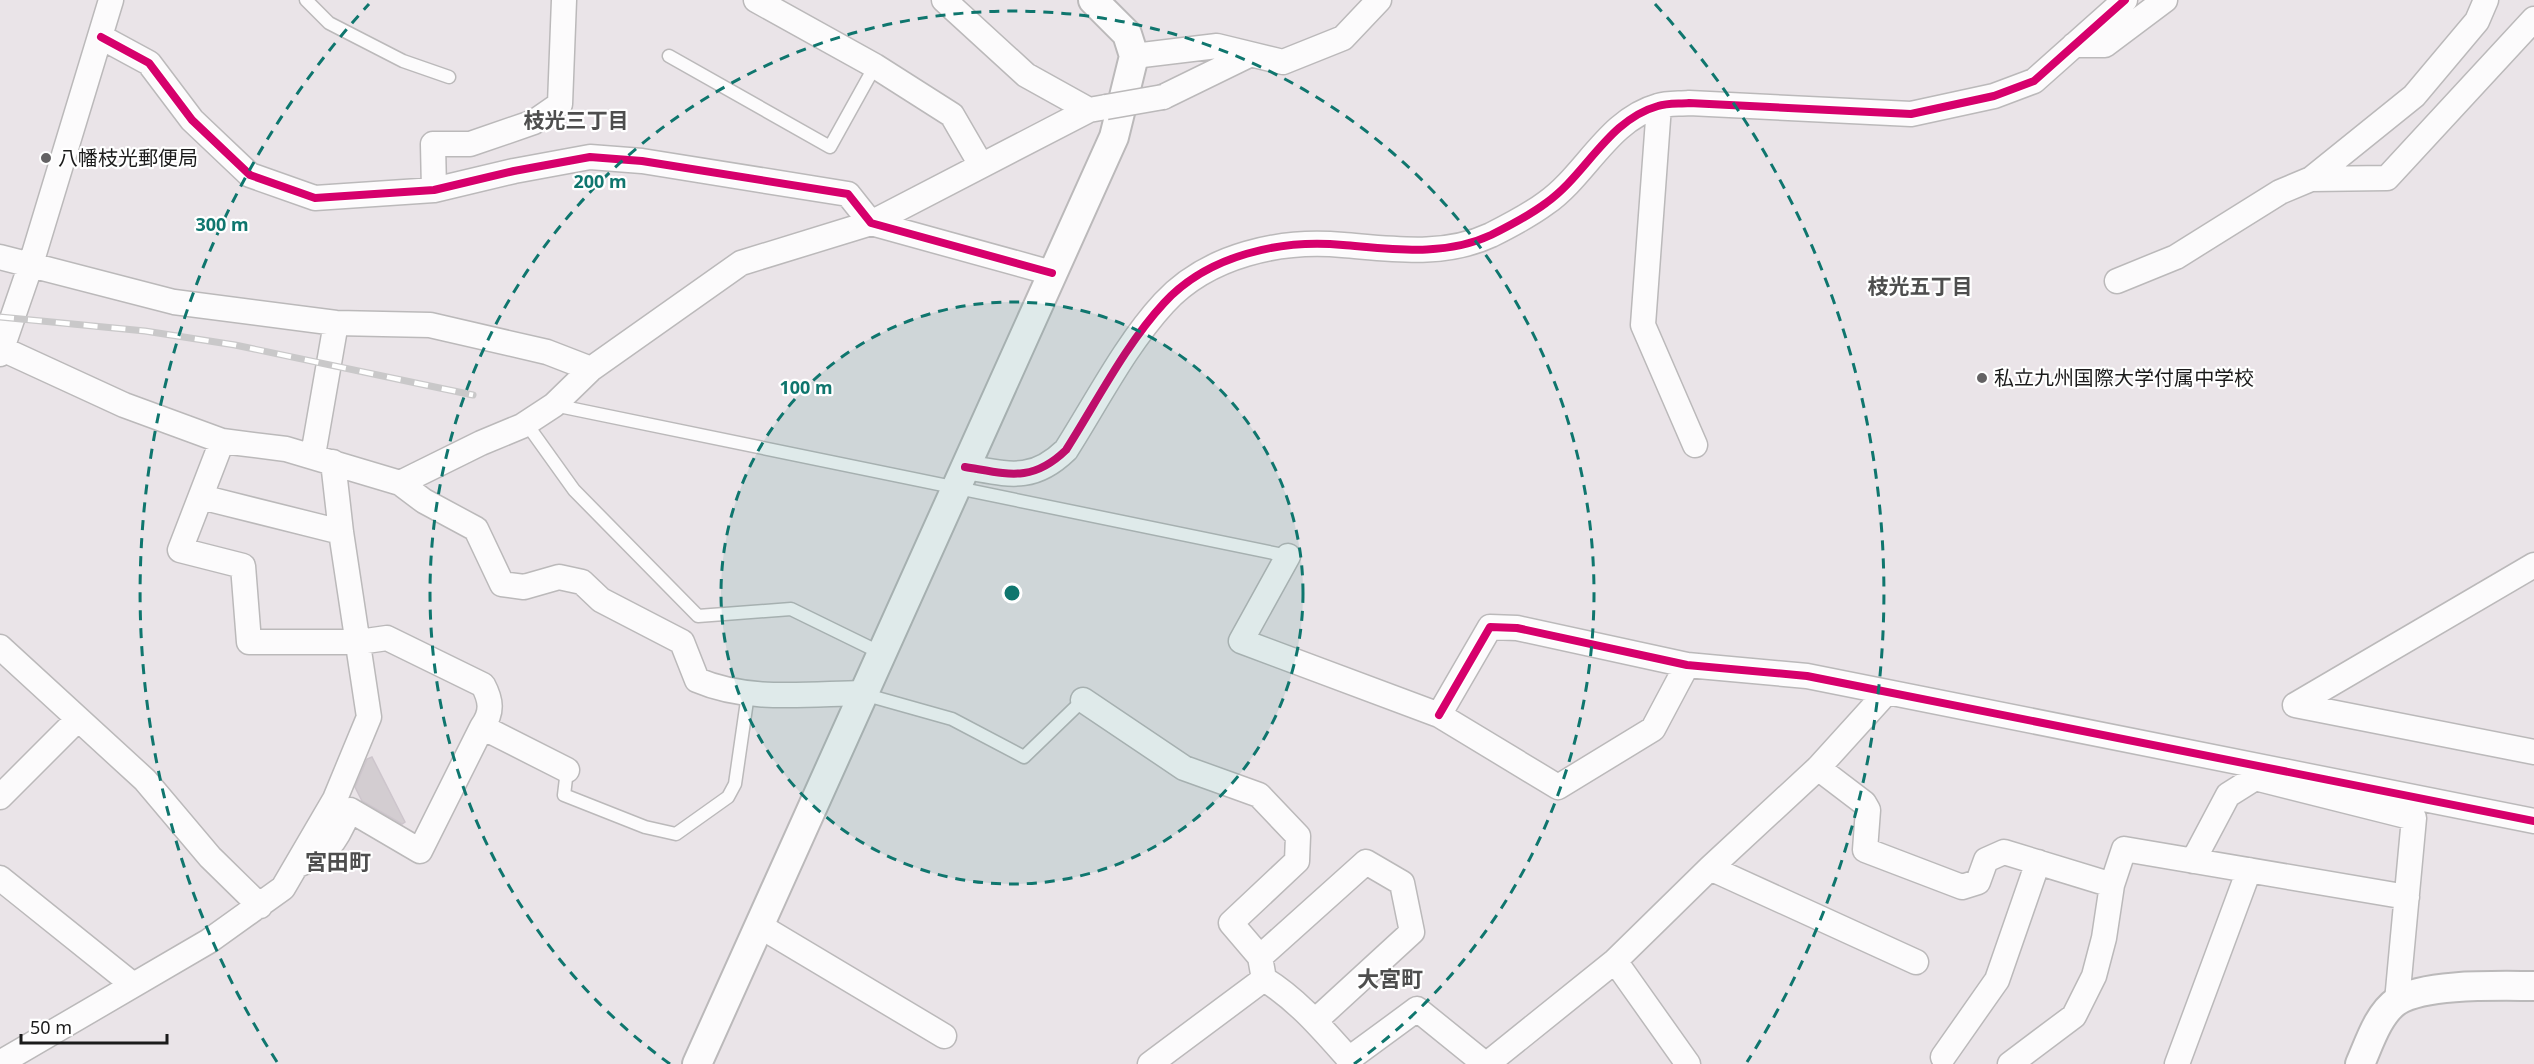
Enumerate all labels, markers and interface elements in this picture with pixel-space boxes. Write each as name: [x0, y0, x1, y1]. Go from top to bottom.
district label: 枝光三丁目: [524, 106, 629, 134]
place label: 八幡枝光郵便局: [58, 144, 198, 171]
marker: 八幡枝光郵便局: [39, 151, 53, 165]
text: 200 m: [573, 169, 627, 193]
text: 300 m: [195, 212, 249, 236]
district label: 枝光五丁目: [1868, 272, 1973, 300]
place label: 私立九州国際大学付属中学校: [1994, 364, 2254, 391]
marker: 私立九州国際大学付属中学校: [1975, 371, 1989, 385]
text: 100 m: [779, 375, 833, 399]
centre of rings: [1002, 583, 1022, 603]
district label: 宮田町: [305, 846, 371, 876]
district label: 大宮町: [1357, 963, 1423, 993]
scale bar: [21, 1007, 166, 1045]
text: 50 m: [30, 1015, 72, 1039]

